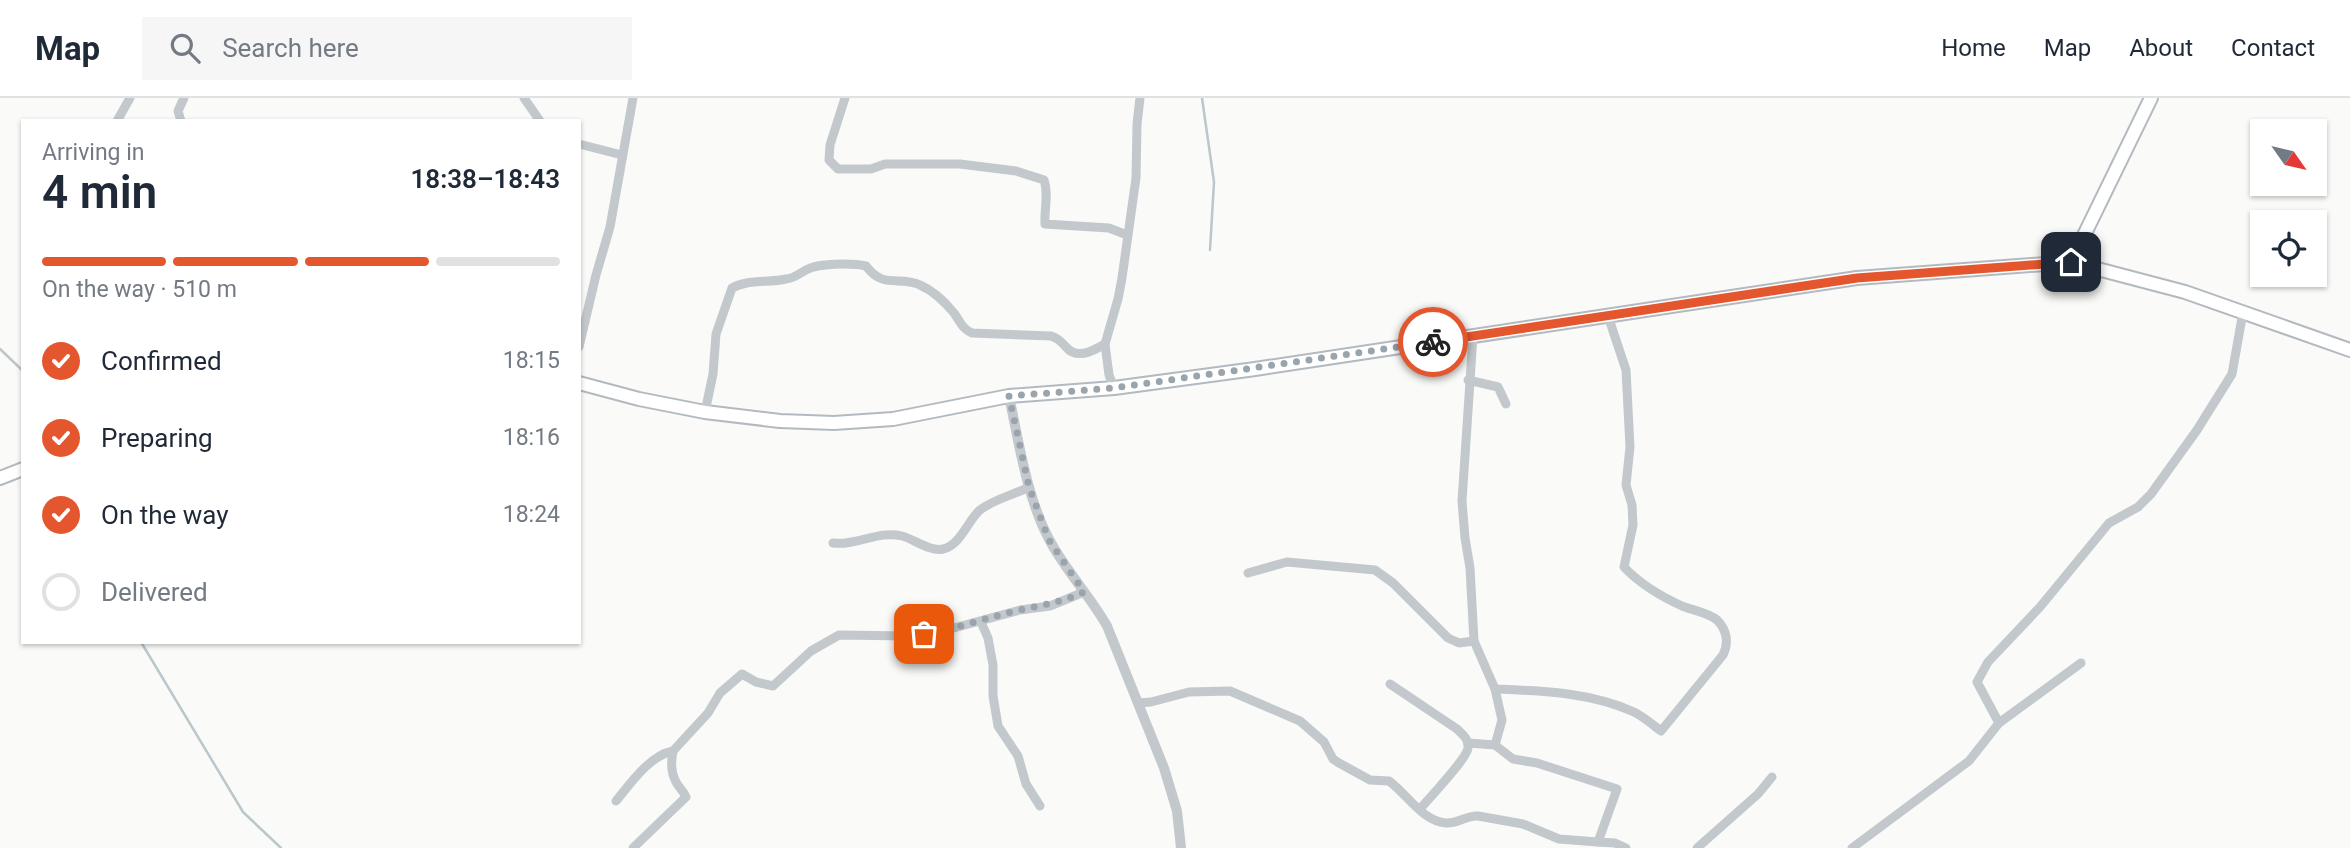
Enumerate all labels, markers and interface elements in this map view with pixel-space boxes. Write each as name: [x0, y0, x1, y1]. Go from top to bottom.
search box: [142, 17, 632, 80]
text: Map: [35, 29, 100, 68]
icon: search: [166, 29, 204, 67]
text: Search here: [222, 33, 359, 63]
text: Home: [1941, 34, 2006, 62]
text: Map: [2044, 34, 2091, 62]
text: About: [2129, 34, 2193, 62]
text: Contact: [2231, 34, 2315, 62]
north arrow: [2250, 119, 2328, 196]
map controls: [2250, 119, 2327, 287]
text: Arriving in: [42, 139, 145, 166]
text: 18:38–18:43: [410, 164, 560, 194]
text: 4 min: [42, 165, 157, 219]
button: locate: [2250, 210, 2327, 287]
pin: [2041, 232, 2101, 292]
icon: home: [2052, 243, 2090, 281]
text: On the way · 510 m: [42, 276, 237, 303]
courier: [1398, 307, 1468, 377]
icon: bike: [1414, 323, 1452, 361]
icon: check: [42, 342, 80, 380]
text: Confirmed: [101, 346, 222, 376]
text: 18:15: [503, 347, 560, 374]
icon: check: [42, 419, 80, 457]
text: Preparing: [101, 423, 213, 453]
text: 18:16: [503, 424, 560, 451]
icon: check: [42, 496, 80, 534]
text: On the way: [101, 500, 229, 530]
text: 18:24: [503, 501, 560, 528]
text: Delivered: [101, 577, 208, 607]
pin: [894, 604, 954, 664]
icon: bag: [905, 615, 943, 653]

